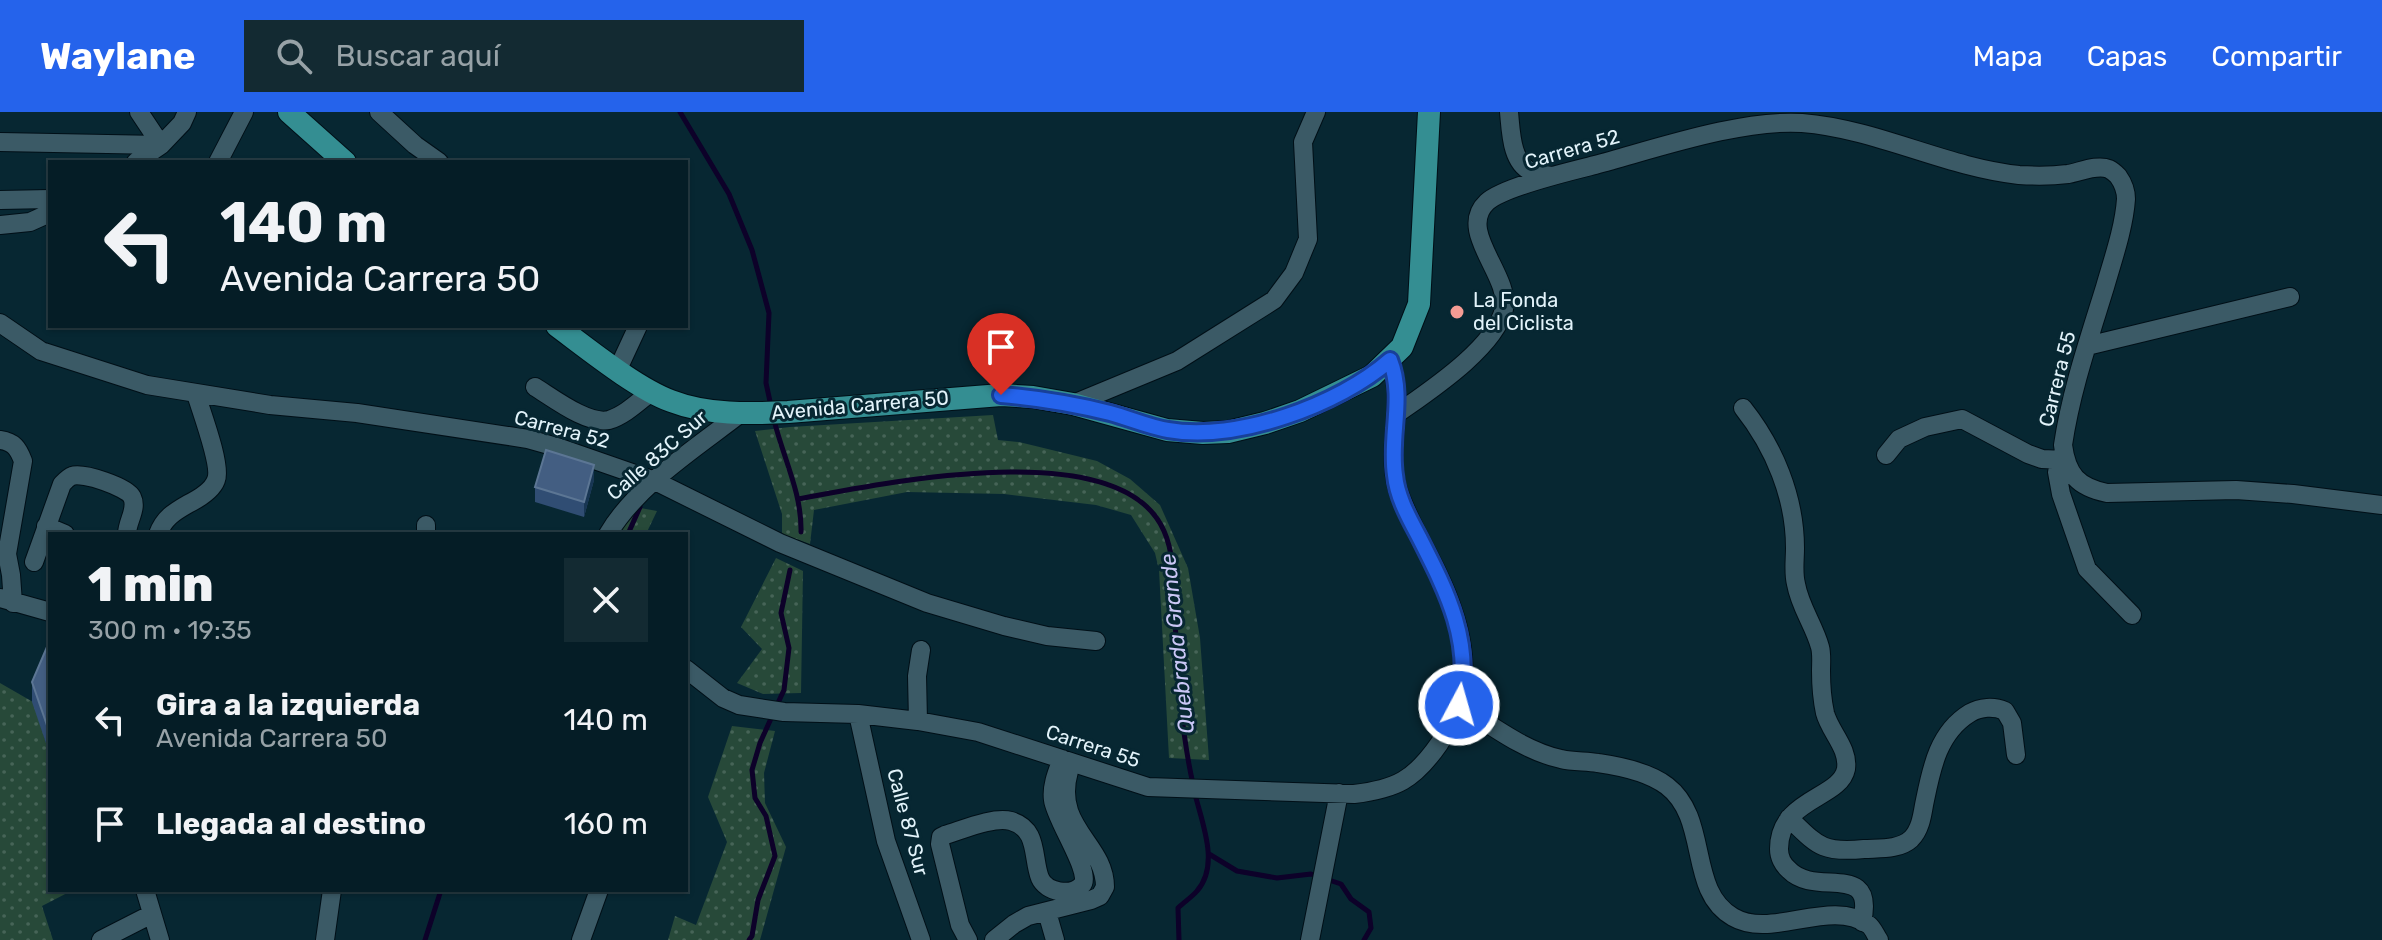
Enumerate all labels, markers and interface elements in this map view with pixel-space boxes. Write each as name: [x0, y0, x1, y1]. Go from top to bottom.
search box: [244, 20, 804, 92]
text: Waylane: [40, 33, 196, 79]
icon: search: [272, 34, 316, 78]
text: Buscar aquí: [336, 38, 500, 74]
text: Mapa: [1973, 40, 2043, 73]
text: Capas: [2087, 40, 2167, 73]
text: Compartir: [2211, 40, 2342, 73]
street label: Carrera 52: [1522, 124, 1622, 174]
text: 140 m: [220, 190, 387, 256]
icon: left: [88, 192, 192, 296]
text: Avenida Carrera 50: [220, 257, 540, 300]
place label: La Fonda del Ciclista: [1473, 288, 1574, 335]
marker: La Fonda del Ciclista: [1448, 303, 1466, 321]
pin: [967, 313, 1035, 395]
icon: arrive: [979, 325, 1023, 369]
street label: Carrera 55: [2034, 329, 2080, 429]
street label: Avenida Carrera 50: [770, 385, 950, 425]
street label: Carrera 52: [512, 405, 612, 453]
street label: Calle 83C Sur: [602, 405, 712, 505]
water label: Quebrada Grande: [1154, 552, 1200, 736]
text: 1 min: [88, 556, 214, 613]
button: close: [564, 558, 648, 642]
text: 300 m · 19:35: [88, 615, 252, 646]
position arrow: [1417, 663, 1501, 747]
text: Gira a la izquierda: [156, 687, 420, 723]
icon: left: [88, 698, 132, 742]
text: 140 m: [563, 702, 648, 738]
street label: Carrera 55: [1043, 719, 1143, 773]
text: Avenida Carrera 50: [156, 723, 387, 754]
street label: Calle 87 Sur: [882, 766, 934, 879]
icon: arrive: [88, 802, 132, 846]
text: Llegada al destino: [156, 806, 426, 842]
text: 160 m: [564, 806, 648, 842]

